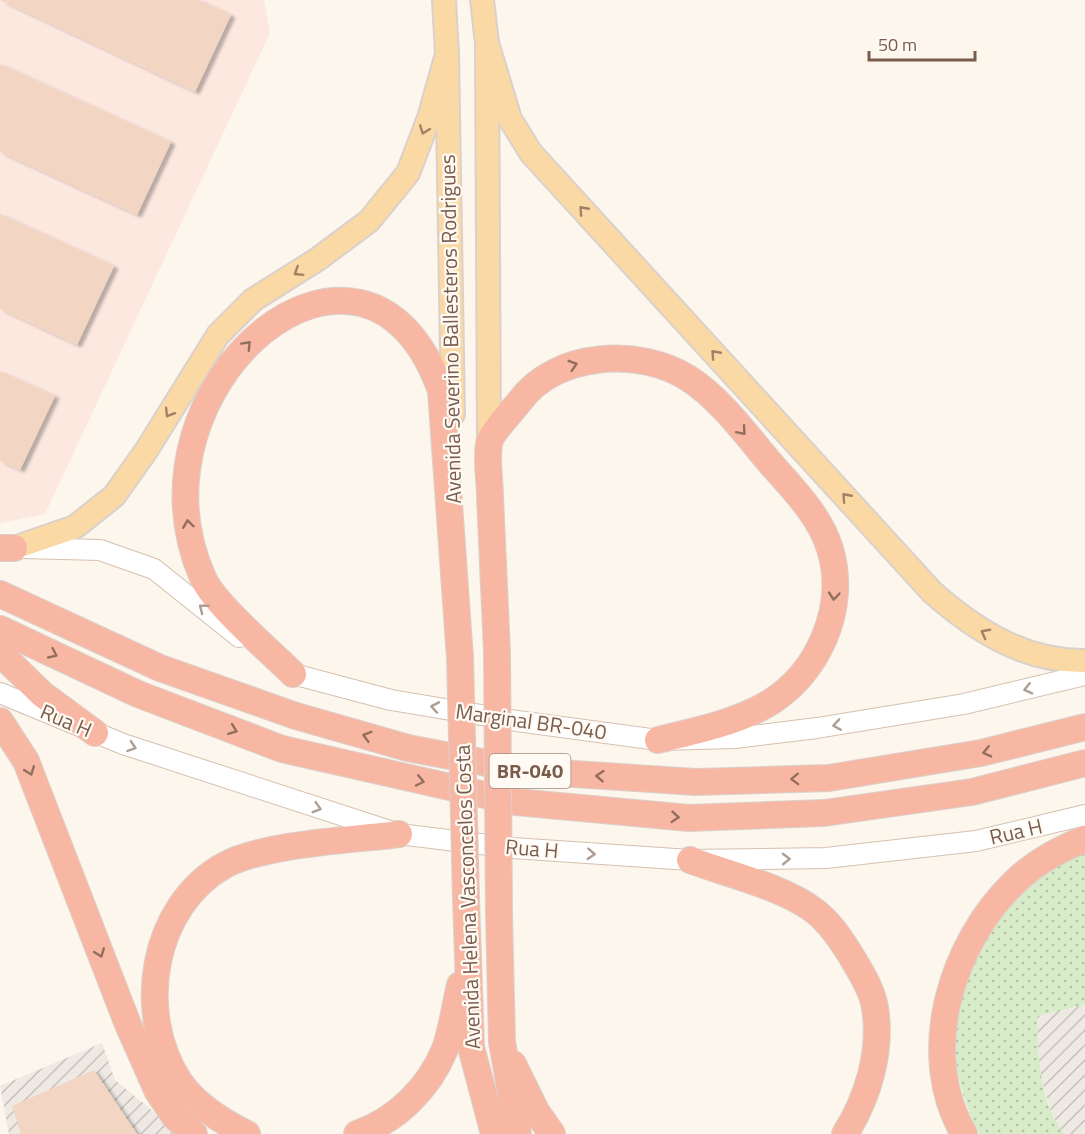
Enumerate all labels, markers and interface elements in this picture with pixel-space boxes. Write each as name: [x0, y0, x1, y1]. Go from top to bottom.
scale bar: [869, 24, 976, 62]
text: 50 m: [878, 31, 917, 58]
one-way arrow: [419, 124, 432, 135]
street label: Avenida Severino Ballesteros Rodrigues: [431, 154, 469, 504]
one-way arrow: [579, 206, 590, 216]
one-way arrow: [294, 264, 304, 276]
one-way arrow: [239, 342, 250, 353]
one-way arrow: [711, 350, 722, 360]
one-way arrow: [567, 360, 578, 372]
one-way arrow: [164, 407, 176, 417]
one-way arrow: [735, 424, 746, 435]
one-way arrow: [842, 494, 853, 504]
one-way arrow: [183, 519, 195, 528]
one-way arrow: [828, 591, 841, 600]
one-way arrow: [198, 604, 209, 615]
one-way arrow: [981, 629, 991, 640]
one-way arrow: [46, 647, 57, 659]
one-way arrow: [1023, 681, 1033, 694]
street label: Rua H: [36, 695, 97, 745]
street label: Marginal BR-040: [454, 695, 609, 747]
one-way arrow: [430, 701, 440, 714]
one-way arrow: [832, 718, 841, 730]
one-way arrow: [226, 723, 237, 735]
one-way arrow: [362, 731, 372, 744]
one-way arrow: [126, 740, 137, 753]
street label: Avenida Helena Vasconcelos Costa: [446, 744, 488, 1050]
one-way arrow: [983, 744, 993, 757]
road number: BR-040: [490, 754, 570, 788]
one-way arrow: [23, 765, 35, 776]
one-way arrow: [595, 770, 605, 783]
one-way arrow: [790, 773, 799, 786]
one-way arrow: [415, 774, 425, 787]
one-way arrow: [311, 801, 322, 814]
street label: Rua H: [986, 809, 1045, 853]
one-way arrow: [671, 810, 680, 823]
street label: Rua H: [504, 830, 560, 866]
one-way arrow: [587, 847, 596, 860]
one-way arrow: [781, 853, 790, 865]
one-way arrow: [93, 947, 106, 957]

